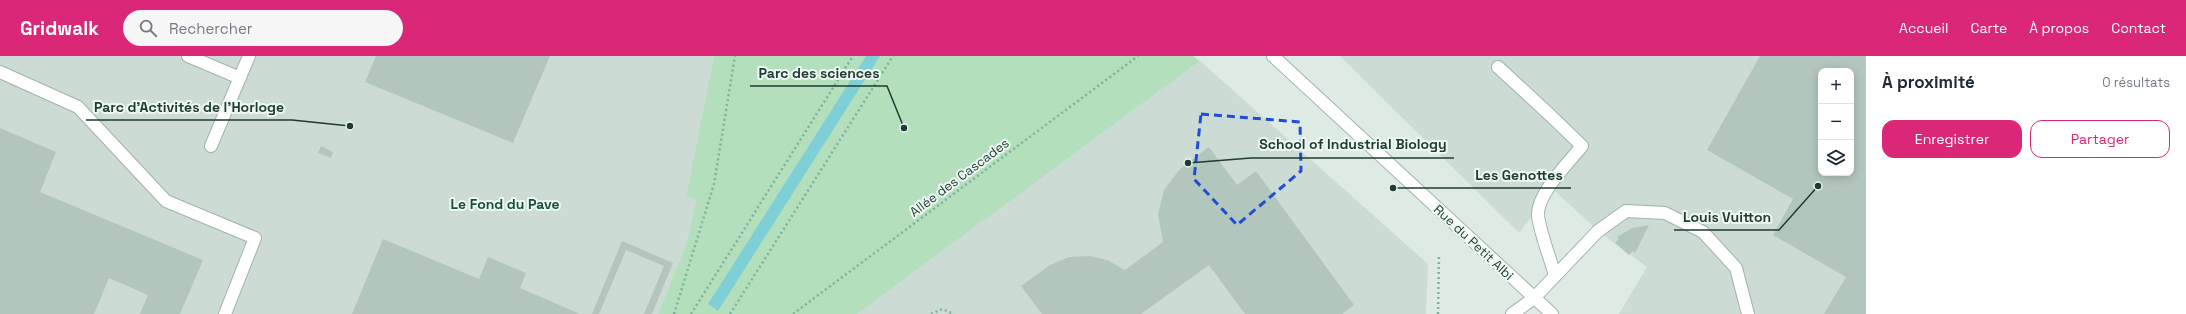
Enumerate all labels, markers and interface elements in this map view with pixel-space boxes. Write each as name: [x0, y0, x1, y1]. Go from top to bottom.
search box: [123, 10, 403, 46]
text: Gridwalk: [20, 16, 99, 41]
icon: search: [137, 17, 159, 39]
text: Rechercher: [169, 19, 252, 38]
text: Accueil: [1899, 19, 1948, 37]
text: Carte: [1970, 19, 2007, 37]
text: À propos: [2029, 19, 2089, 37]
text: Contact: [2111, 19, 2166, 37]
callout: Parc des sciences: [750, 60, 887, 86]
text: Parc des sciences: [759, 64, 879, 82]
map controls: [1818, 68, 1854, 176]
button: +: [1818, 68, 1854, 104]
text: À proximité: [1882, 71, 1975, 93]
text: 0 résultats: [2102, 74, 2170, 91]
callout: Parc d'Activités de l'Horloge: [86, 94, 292, 120]
text: Parc d'Activités de l'Horloge: [94, 98, 284, 116]
button: −: [1818, 104, 1854, 140]
button: Enregistrer: [1882, 120, 2022, 158]
button: Partager: [2030, 120, 2170, 158]
callout: School of Industrial Biology: [1251, 132, 1454, 158]
street label: Allée des Cascades: [906, 134, 1013, 220]
text: School of Industrial Biology: [1259, 135, 1447, 153]
button: layers: [1818, 140, 1854, 176]
callout: Les Genottes: [1467, 162, 1571, 188]
text: Les Genottes: [1475, 166, 1563, 184]
district label: Le Fond du Pave: [450, 195, 560, 213]
street label: Rue du Petit Albi: [1430, 201, 1517, 284]
callout: Louis Vuitton: [1674, 204, 1779, 230]
text: Louis Vuitton: [1683, 208, 1771, 226]

